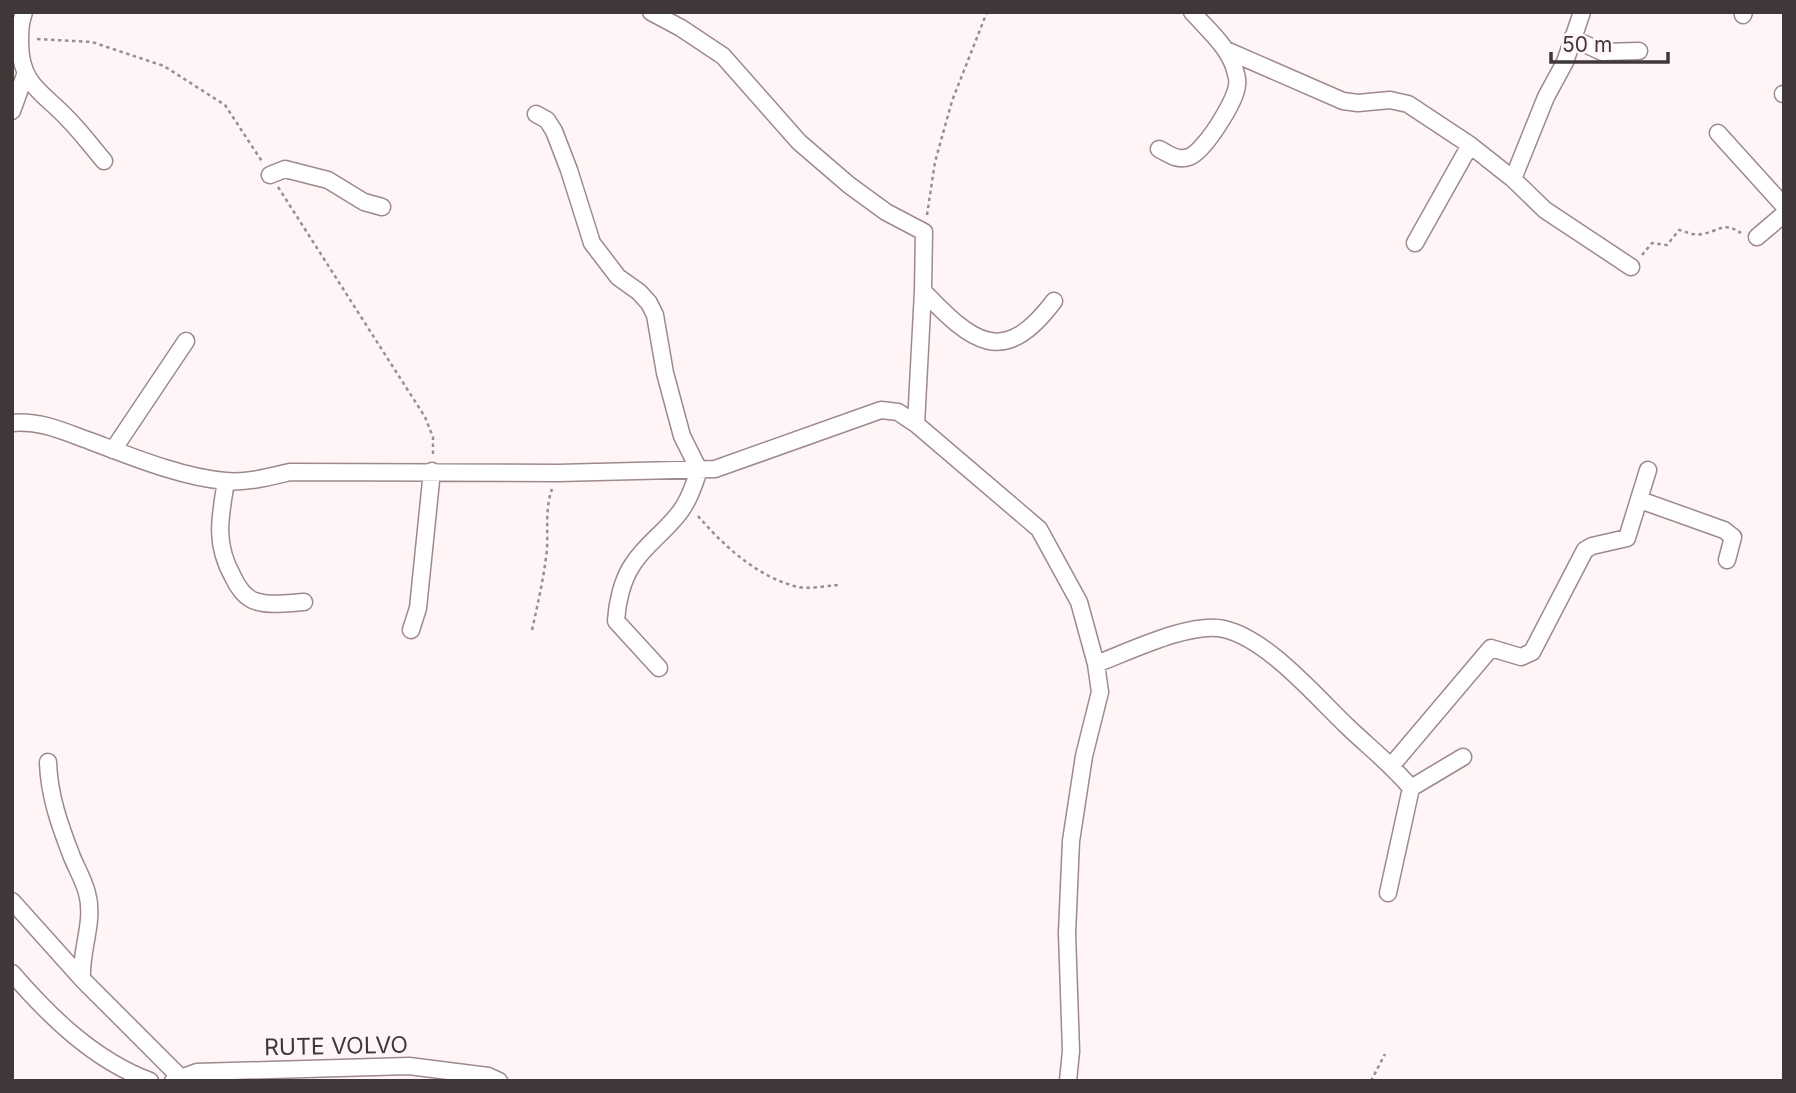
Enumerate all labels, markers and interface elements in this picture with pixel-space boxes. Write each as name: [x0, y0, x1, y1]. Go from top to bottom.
scale bar: [1551, 21, 1668, 65]
text: 50 m: [1562, 32, 1612, 57]
street label: RUTE VOLVO: [264, 1031, 408, 1061]

